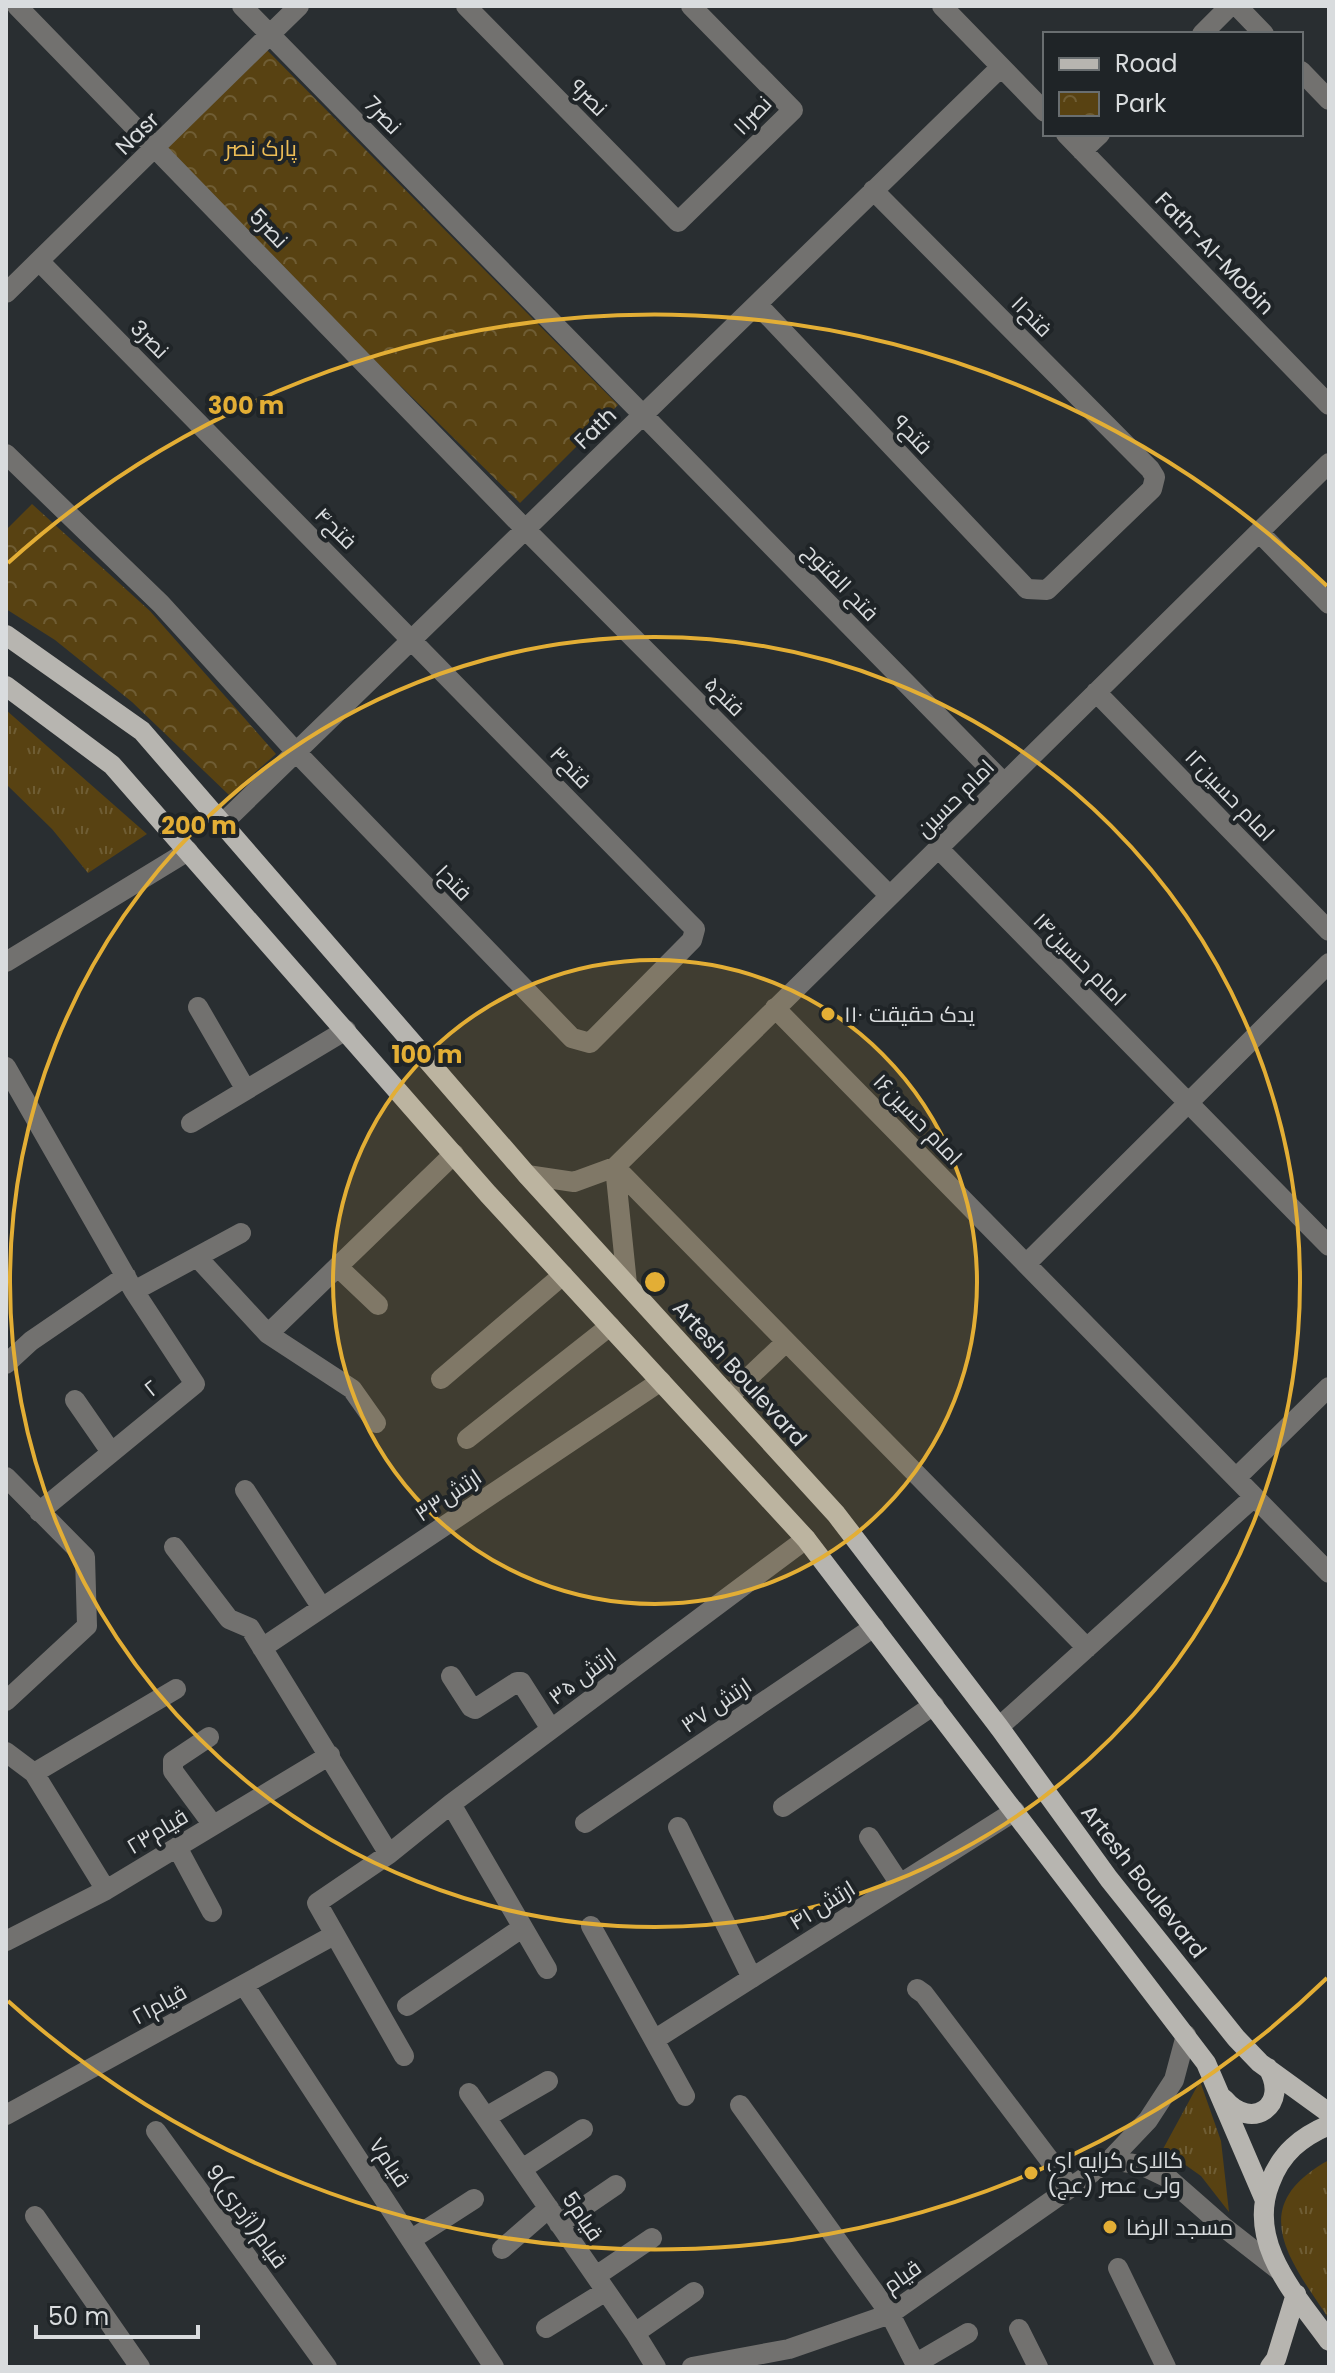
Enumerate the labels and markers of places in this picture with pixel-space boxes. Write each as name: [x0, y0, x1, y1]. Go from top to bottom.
place label: یدک حقیقت ۱۱۰: [844, 999, 975, 1030]
marker: یدک حقیقت ۱۱۰: [819, 1005, 837, 1023]
centre of rings: [641, 1268, 669, 1296]
place label: کالای کرایه ای ولی عصر (عج): [1047, 2145, 1183, 2201]
marker: کالای کرایه ای ولی عصر (عج): [1022, 2164, 1040, 2182]
place label: مسجد الرضا: [1126, 2212, 1233, 2243]
marker: مسجد الرضا: [1101, 2218, 1119, 2236]

